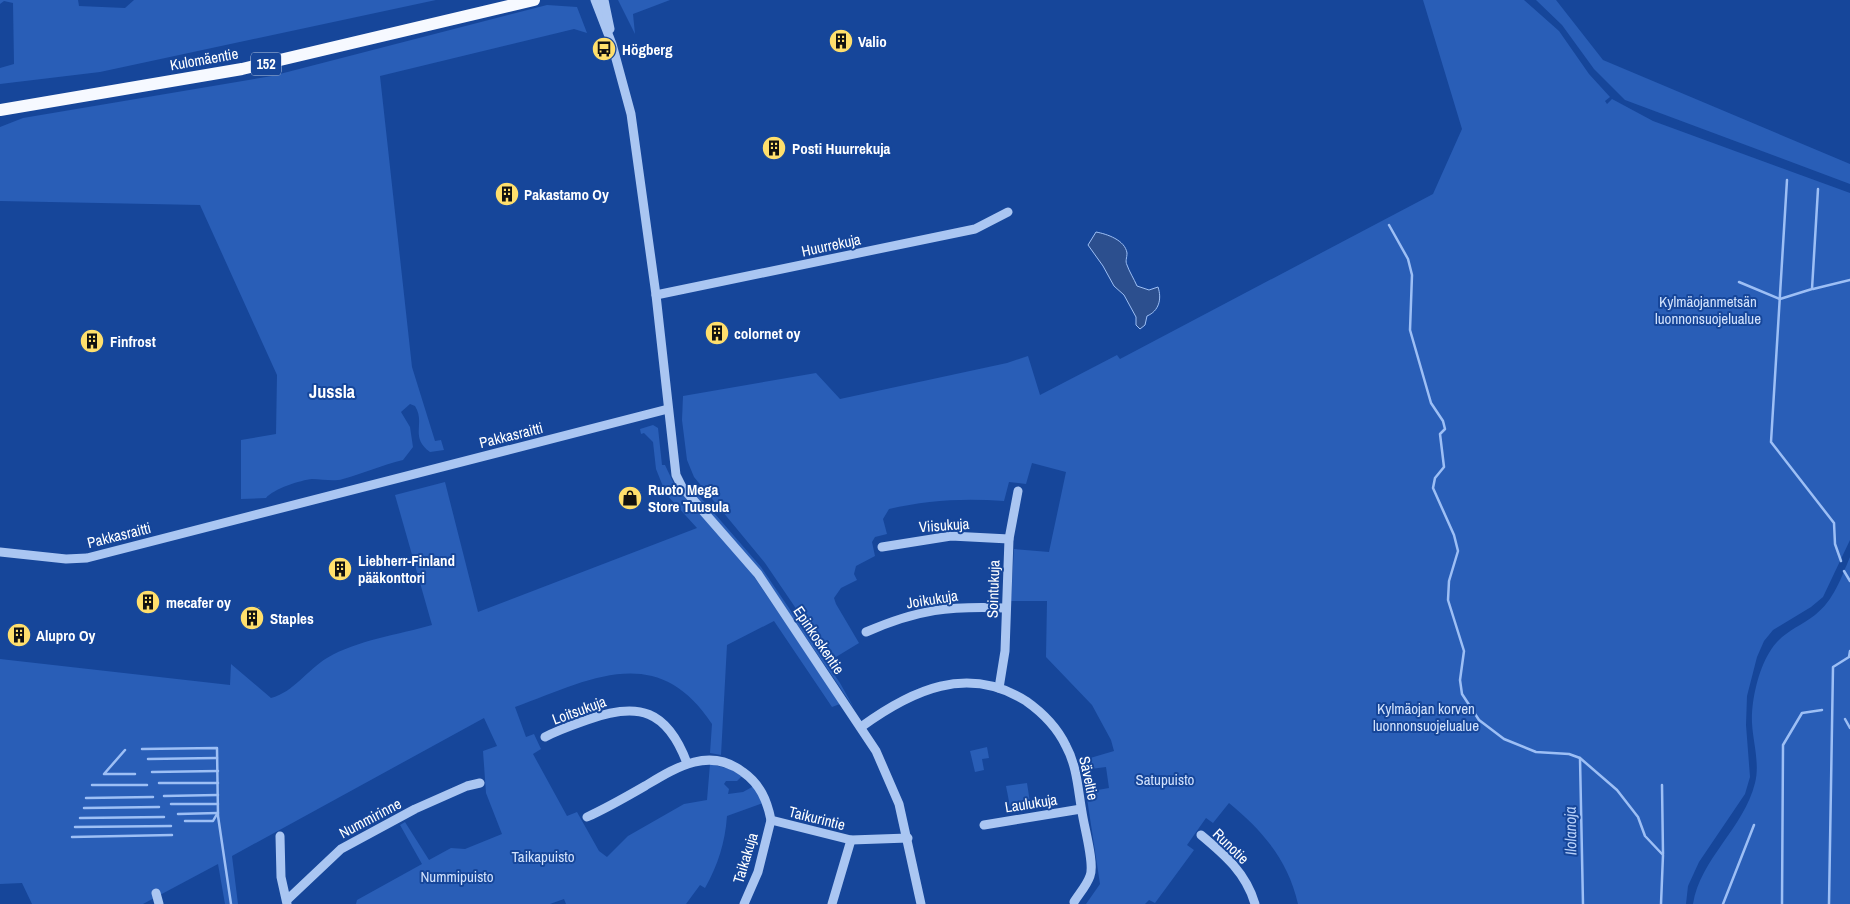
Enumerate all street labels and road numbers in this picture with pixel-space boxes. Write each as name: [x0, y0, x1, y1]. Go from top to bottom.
street label: Kulomäentie: [168, 43, 240, 75]
road number: 152: [251, 52, 281, 76]
street label: Huurrekuja: [799, 228, 863, 262]
street label: Pakkasraitti: [477, 417, 545, 453]
street label: Viisukuja: [918, 513, 970, 537]
street label: Pakkasraitti: [85, 517, 153, 553]
street label: Sointukuja: [981, 559, 1005, 618]
street label: Joikukuja: [905, 585, 959, 613]
street label: Epinkoskentie: [788, 602, 850, 678]
street label: Loitsukuja: [549, 690, 609, 729]
street label: Säveltie: [1074, 754, 1104, 802]
street label: Laulukuja: [1003, 788, 1059, 817]
street label: Nummirinne: [335, 793, 405, 843]
street label: Taikurintie: [786, 801, 848, 835]
street label: Runotie: [1208, 823, 1254, 869]
street label: Taikakuja: [727, 830, 763, 886]

